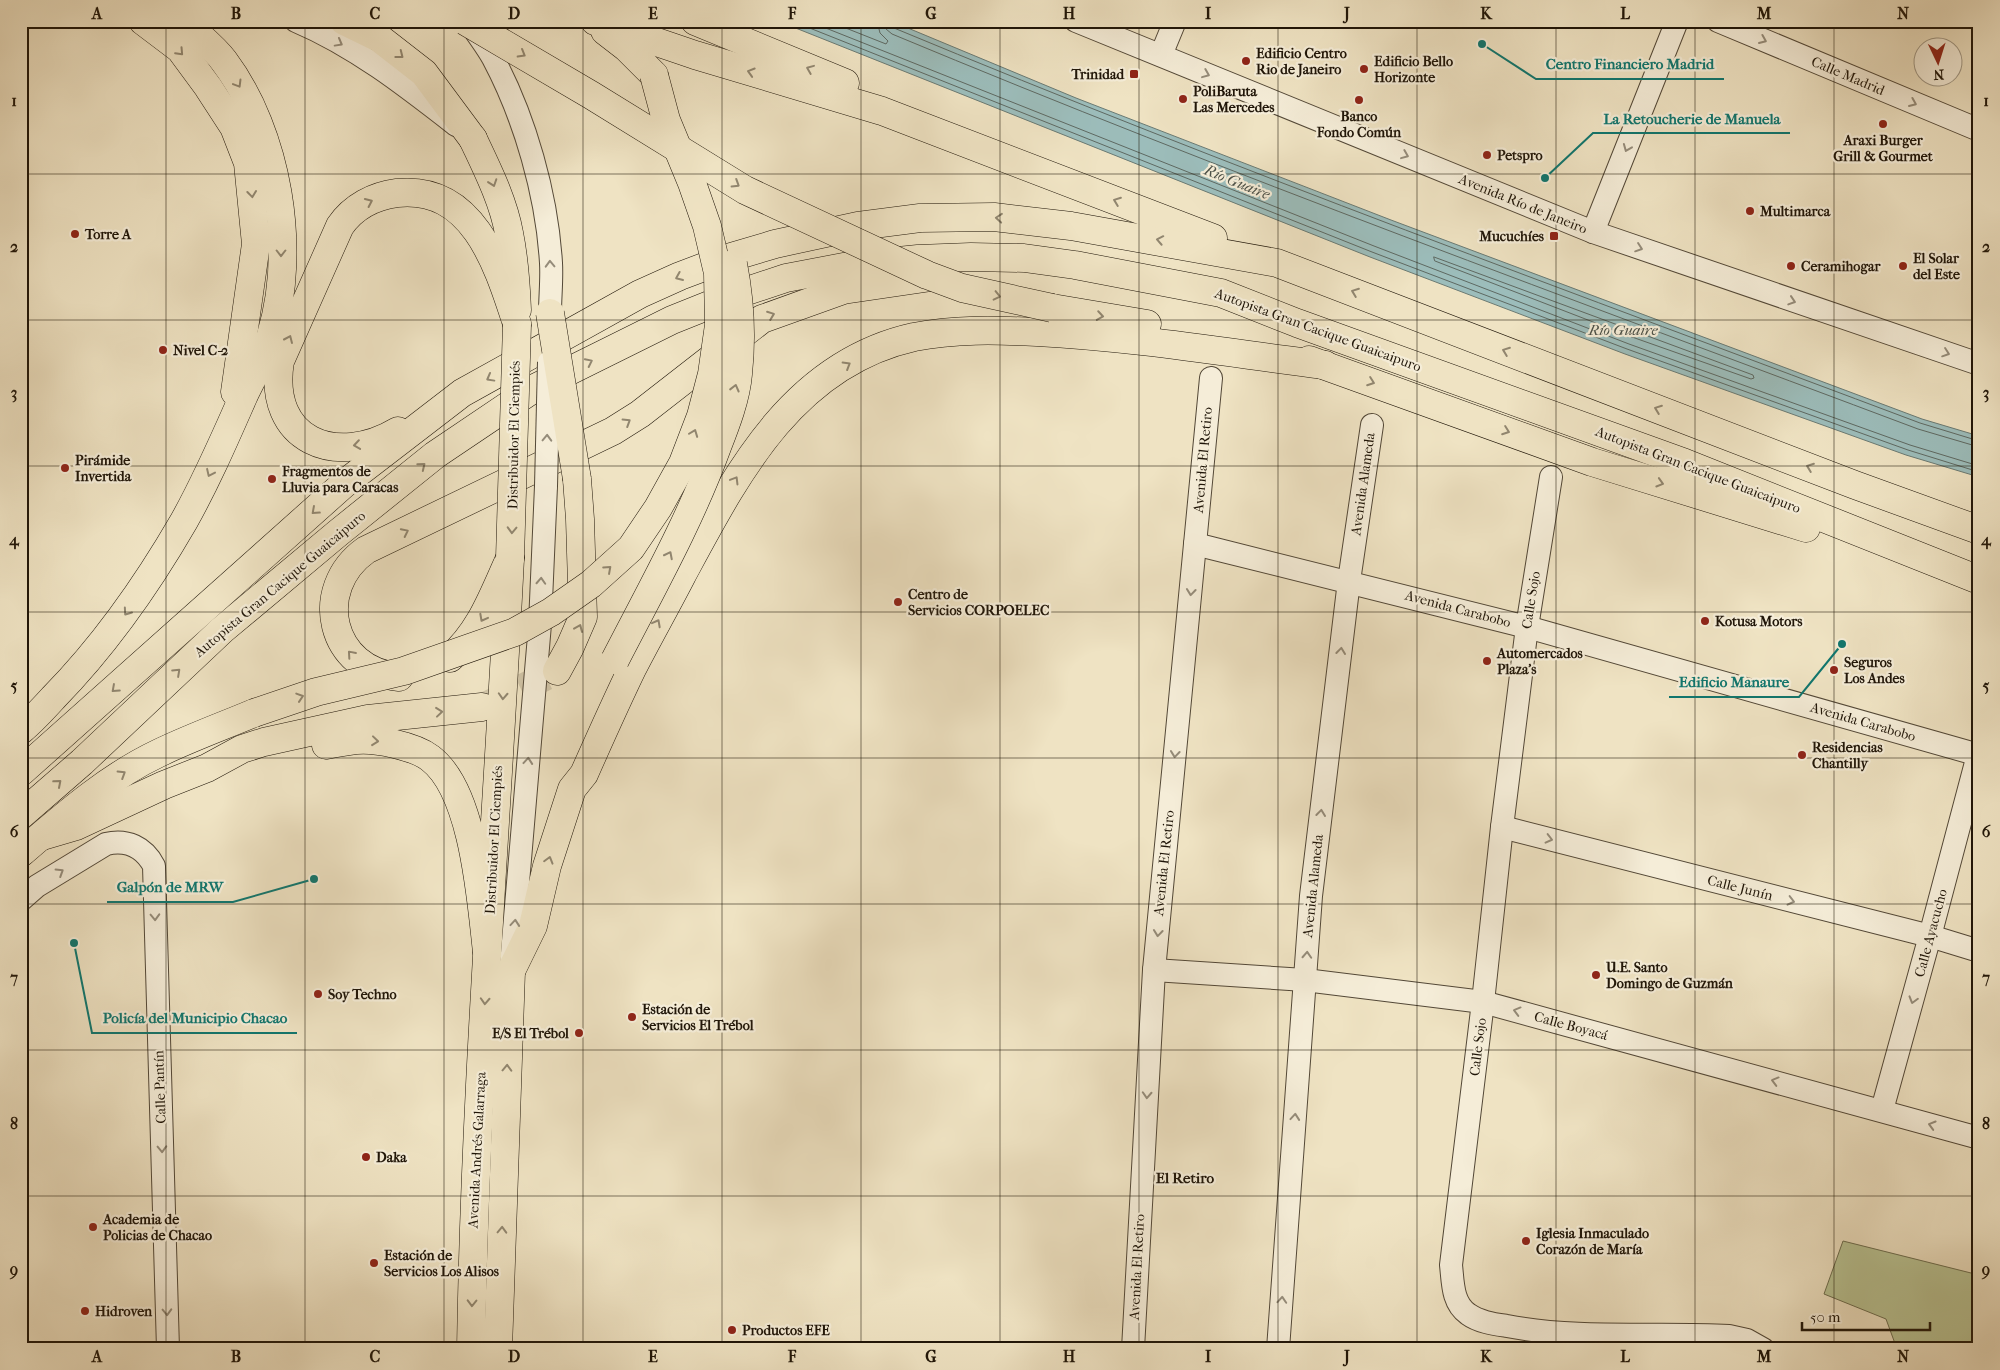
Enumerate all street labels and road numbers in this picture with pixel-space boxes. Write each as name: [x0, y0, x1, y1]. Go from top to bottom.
street label: Calle Madrid: [1809, 53, 1888, 99]
street label: Avenida Río de Janeiro: [1455, 170, 1590, 238]
street label: Autopista Gran Cacique Guaicaipuro: [1212, 284, 1424, 375]
street label: Distribuidor El Ciempiés: [504, 360, 524, 510]
street label: Avenida El Retiro: [1190, 406, 1216, 515]
street label: Autopista Gran Cacique Guaicaipuro: [1592, 423, 1803, 517]
street label: Avenida Alameda: [1347, 431, 1379, 538]
street label: Autopista Gran Cacique Guaicaipuro: [190, 507, 369, 661]
street label: Calle Sojo: [1518, 570, 1544, 630]
street label: Avenida Carabobo: [1402, 586, 1513, 631]
street label: Avenida Carabobo: [1807, 699, 1918, 745]
street label: Distribuidor El Ciempiés: [482, 765, 506, 915]
street label: Avenida El Retiro: [1150, 809, 1178, 918]
street label: Avenida Alameda: [1299, 833, 1327, 939]
street label: Calle Junín: [1706, 872, 1774, 904]
street label: Calle Ayacucho: [1911, 887, 1951, 979]
street label: Calle Boyacá: [1532, 1008, 1610, 1044]
street label: Calle Sojo: [1466, 1017, 1490, 1077]
street label: Calle Pantín: [150, 1050, 170, 1124]
street label: Avenida Andrés Galarraga: [464, 1071, 490, 1230]
street label: Avenida El Retiro: [1126, 1214, 1148, 1321]

